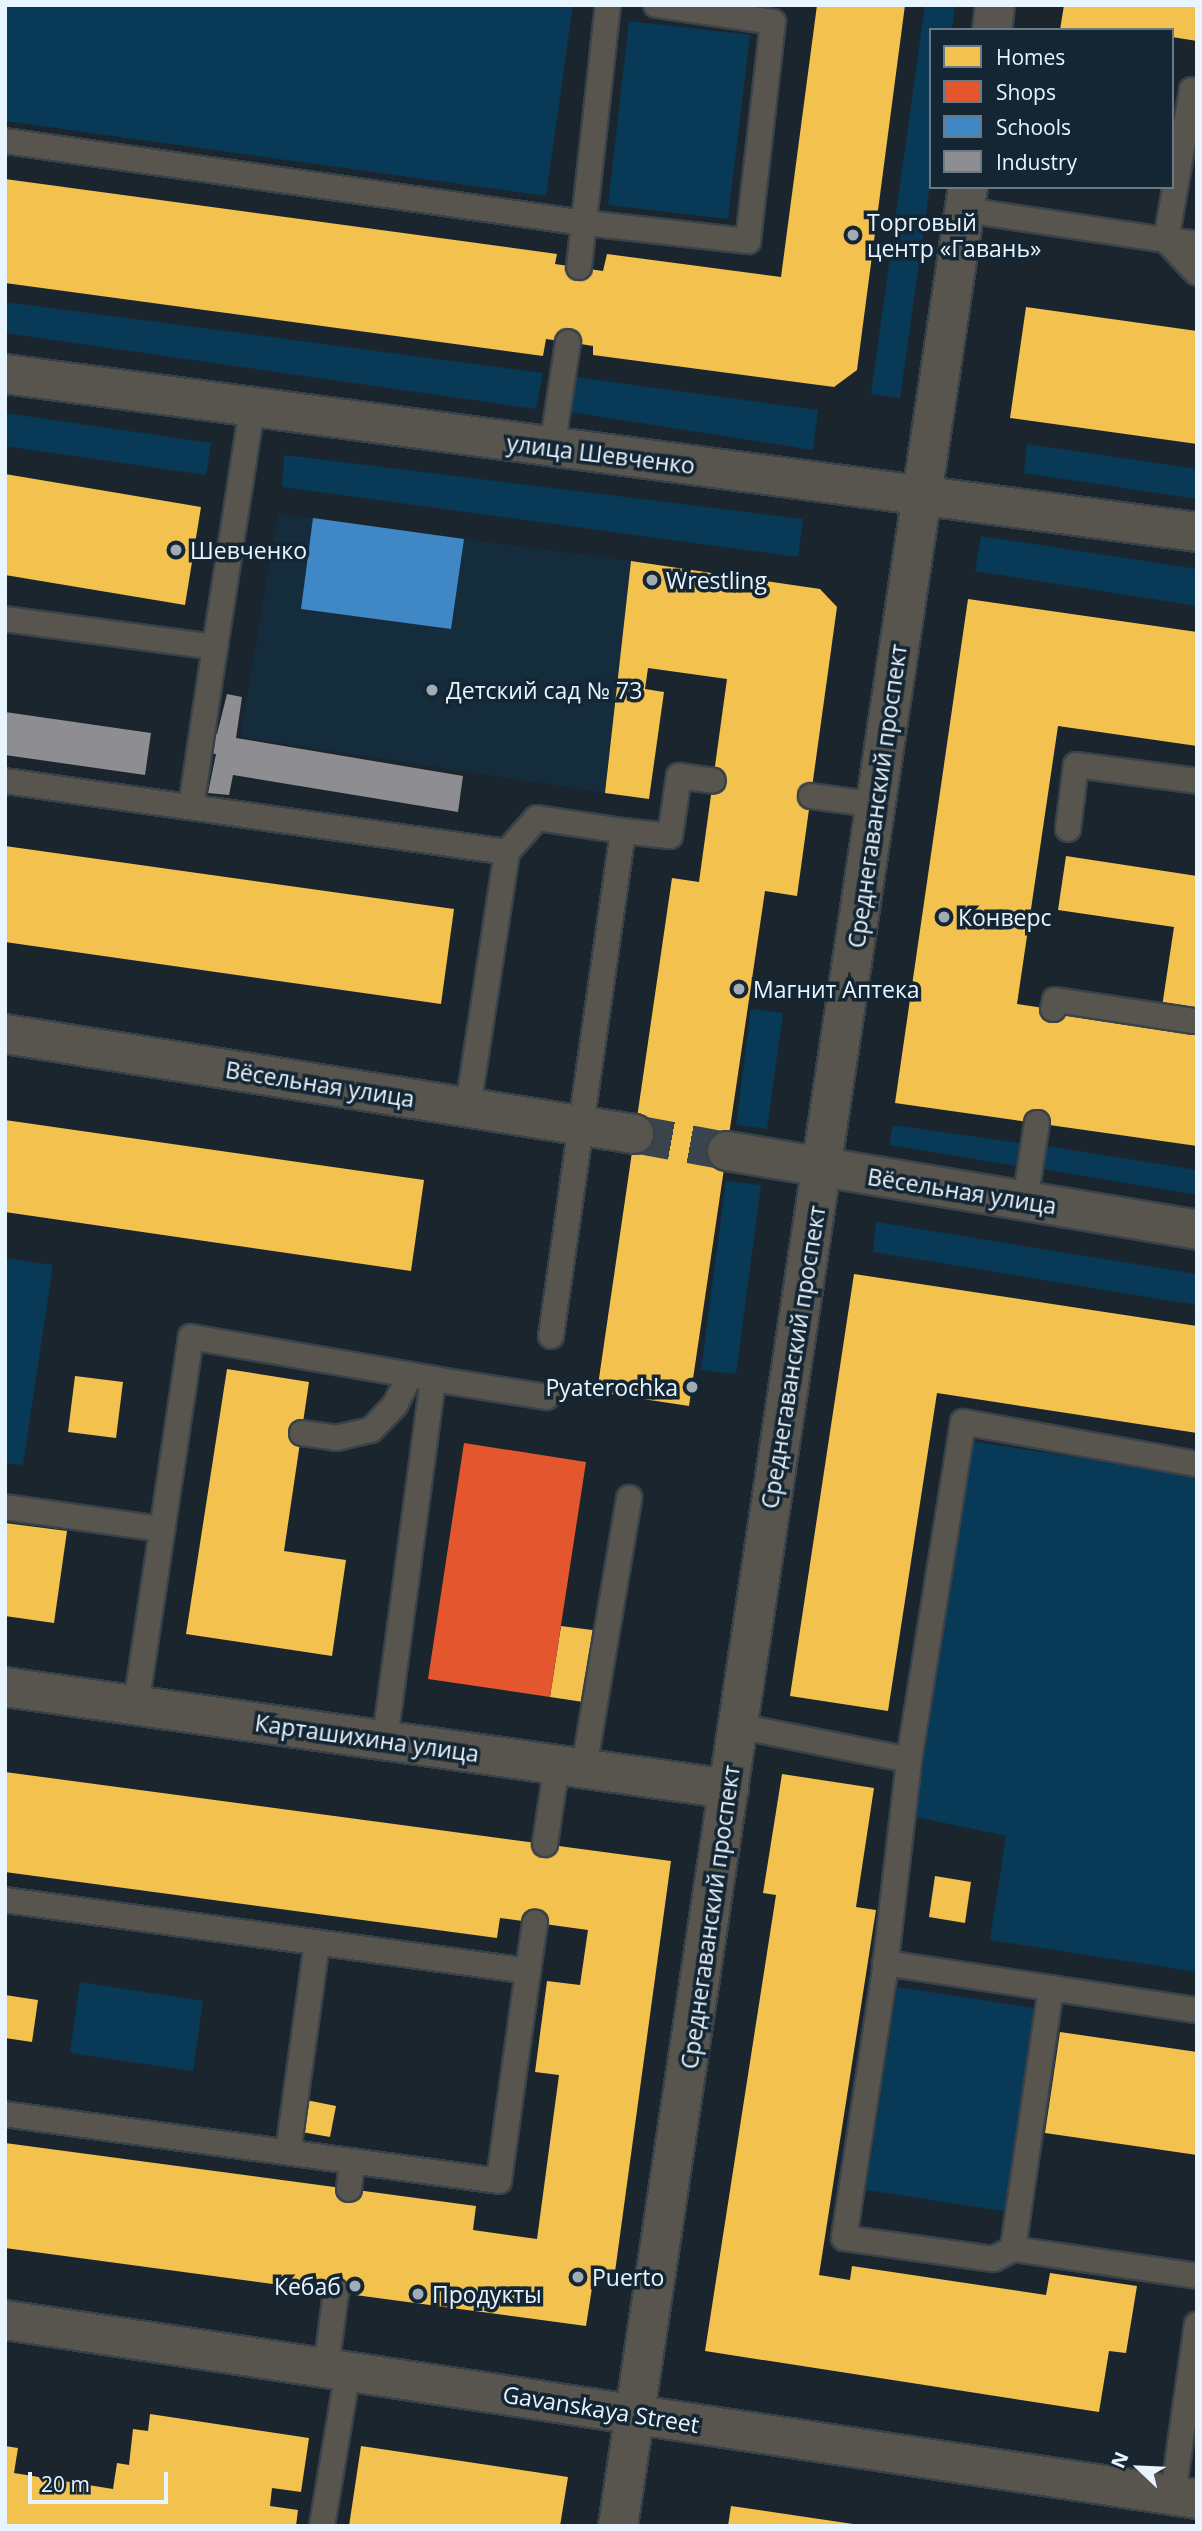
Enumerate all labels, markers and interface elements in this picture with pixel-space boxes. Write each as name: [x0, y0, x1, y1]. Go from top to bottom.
legend: [929, 28, 1174, 189]
text: Homes: [996, 43, 1065, 71]
text: Shops: [996, 78, 1056, 106]
text: Schools: [996, 113, 1071, 141]
text: Industry: [996, 148, 1077, 176]
place label: Торговый центр «Гавань»: [867, 208, 1041, 262]
marker: Торговый центр «Гавань»: [845, 227, 861, 243]
street label: улица Шевченко: [505, 429, 697, 479]
place label: Шевченко: [190, 536, 307, 564]
marker: Шевченко: [168, 542, 184, 558]
place label: Wrestling: [666, 566, 767, 594]
marker: Wrestling: [644, 572, 660, 588]
street label: Среднегаванский проспект: [842, 642, 912, 950]
place label: Детский сад № 73: [446, 676, 642, 704]
marker: Детский сад № 73: [424, 682, 440, 698]
place label: Конверс: [958, 903, 1052, 931]
marker: Конверс: [936, 909, 952, 925]
place label: Магнит Аптека: [753, 975, 920, 1003]
marker: Магнит Аптека: [731, 981, 747, 997]
street label: Вёсельная улица: [224, 1055, 416, 1113]
street label: Вёсельная улица: [866, 1162, 1058, 1220]
street label: Среднегаванский проспект: [755, 1203, 831, 1511]
place label: Pyaterochka: [546, 1373, 678, 1401]
marker: Pyaterochka: [684, 1379, 700, 1395]
street label: Карташихина улица: [253, 1709, 481, 1767]
street label: Среднегаванский проспект: [675, 1763, 745, 2071]
place label: Puerto: [592, 2263, 664, 2291]
marker: Puerto: [570, 2269, 586, 2285]
place label: Кебаб: [274, 2272, 341, 2300]
marker: Кебаб: [347, 2278, 363, 2294]
place label: Продукты: [432, 2280, 542, 2308]
marker: Продукты: [410, 2286, 426, 2302]
street label: Gavanskaya Street: [501, 2380, 701, 2438]
north arrow: [1104, 2433, 1174, 2503]
text: N: [1105, 2448, 1135, 2472]
scale bar: [32, 2458, 172, 2502]
text: 20 m: [41, 2470, 90, 2498]

